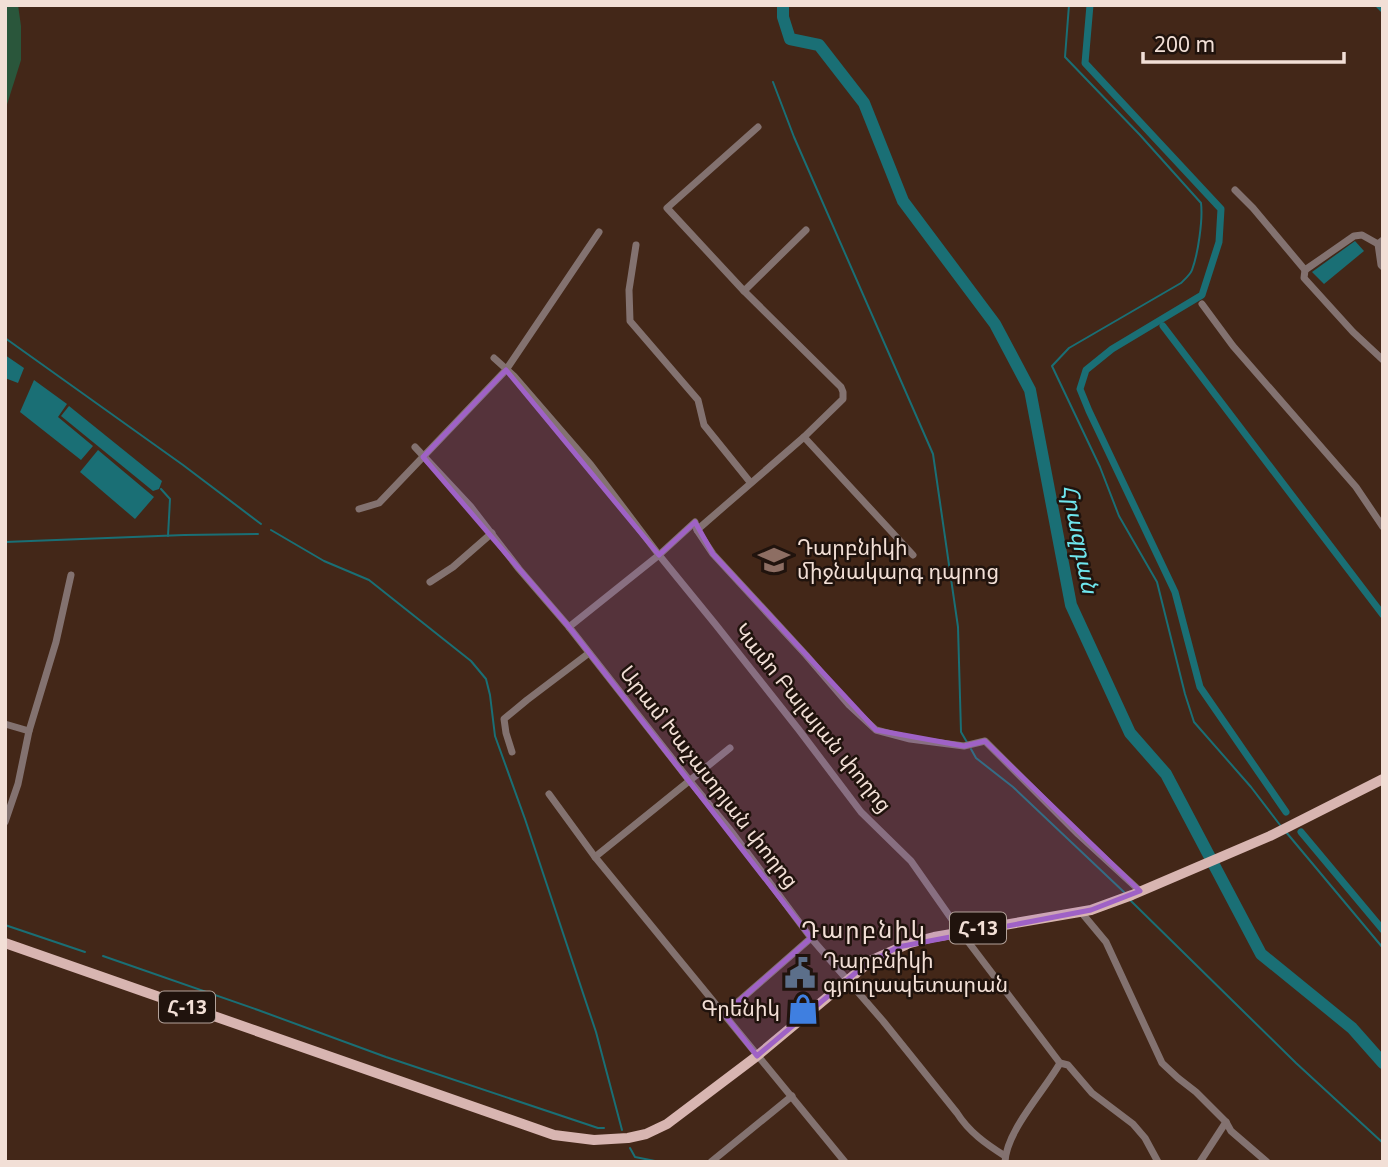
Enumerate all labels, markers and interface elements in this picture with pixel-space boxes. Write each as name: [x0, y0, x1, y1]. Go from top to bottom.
scale bar: [1143, 21, 1344, 65]
text: 200 m: [1154, 30, 1215, 58]
water label: Հրազդան: [1055, 482, 1107, 597]
place label: Դարբնիկի միջնակարգ դպրոց: [797, 533, 999, 585]
school or university icon: Դարբնիկի միջնակարգ դպրոց: [757, 543, 791, 577]
street label: Կամո Բալայան փողոց: [729, 617, 899, 818]
street label: Արամ Խաչատրյան փողոց: [614, 659, 806, 893]
district label: Դարբնիկ: [801, 912, 927, 945]
road number: Հ-13: [950, 912, 1006, 944]
place label: Դարբնիկի գյուղապետարան: [823, 946, 1008, 998]
public building icon: Դարբնիկի գյուղապետարան: [783, 956, 817, 990]
road number: Հ-13: [159, 992, 215, 1023]
shop icon: Գրենիկ: [786, 992, 820, 1026]
place label: Գրենիկ: [701, 994, 780, 1022]

